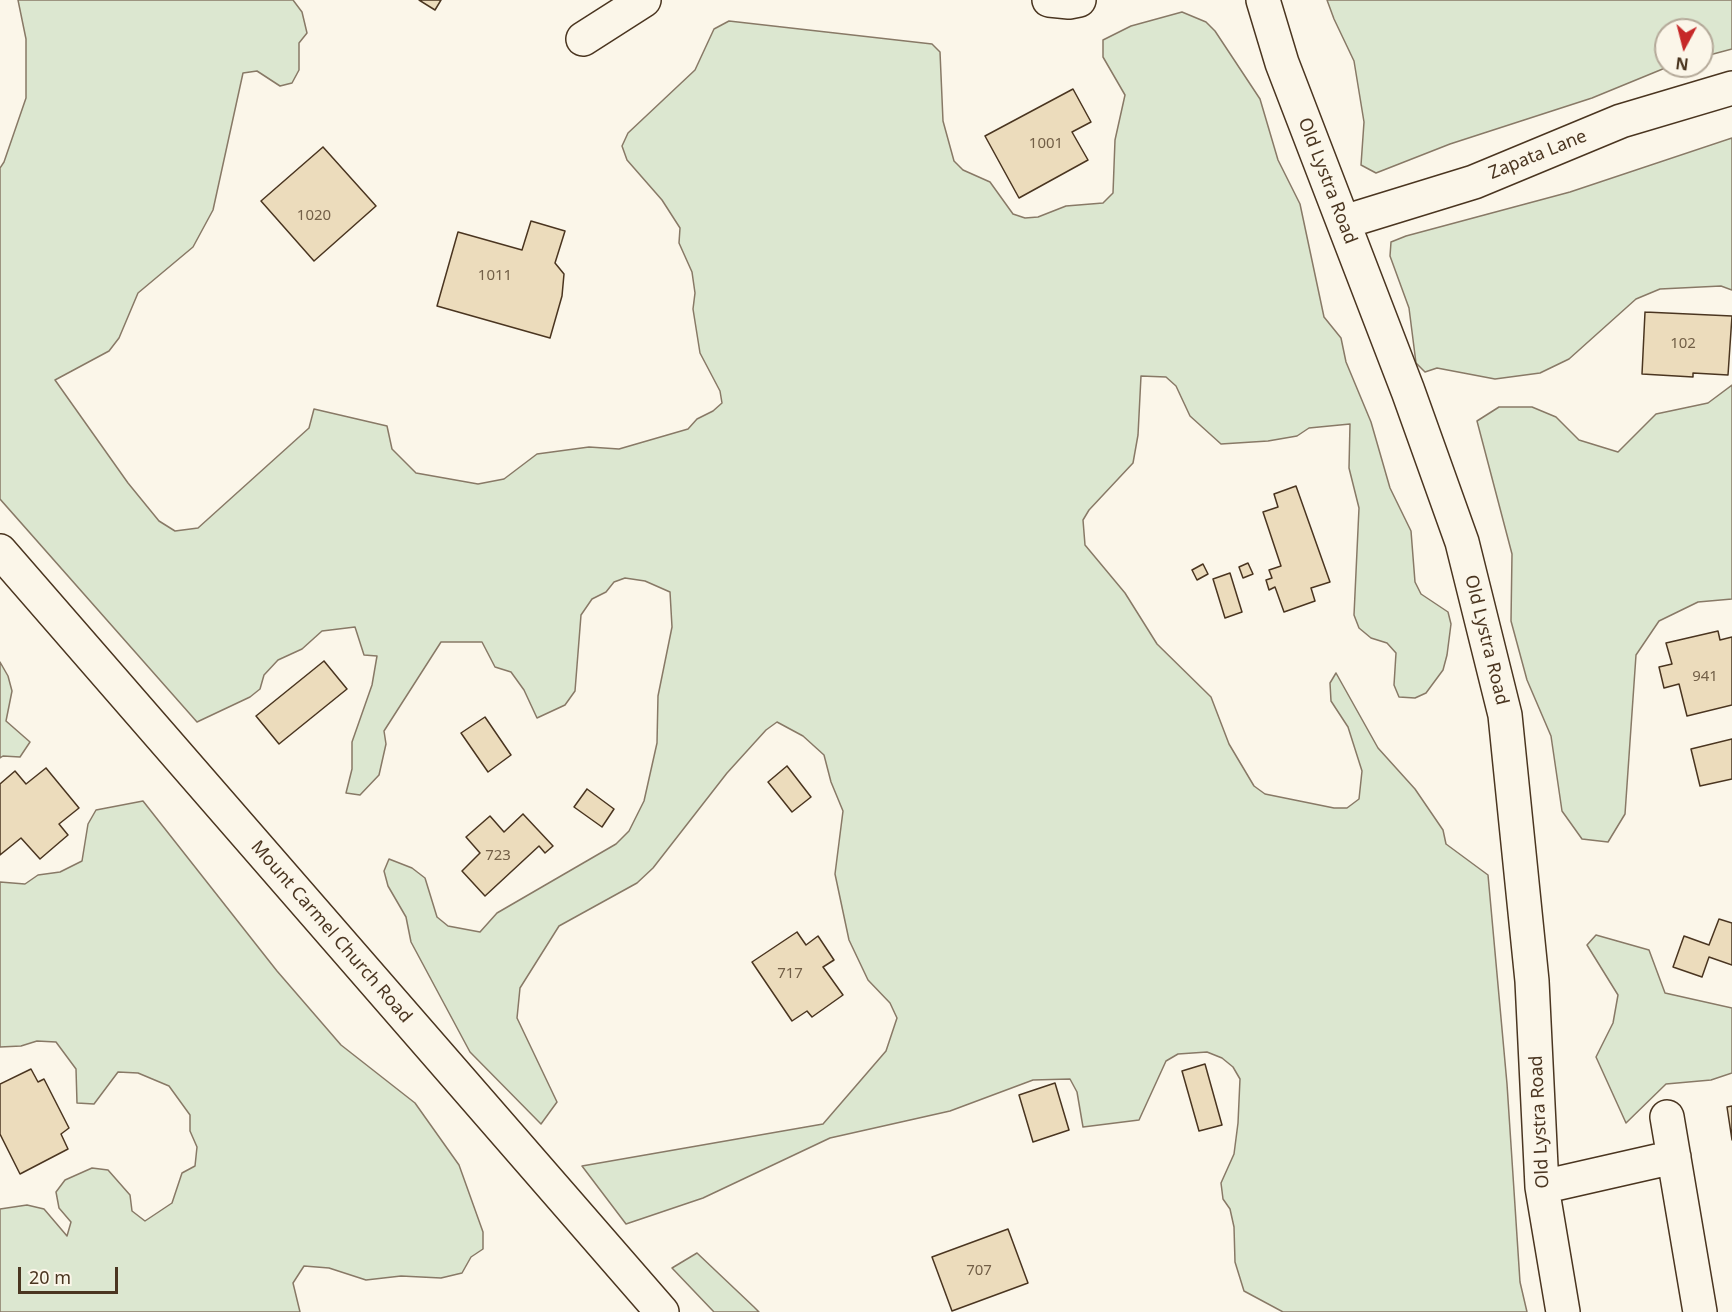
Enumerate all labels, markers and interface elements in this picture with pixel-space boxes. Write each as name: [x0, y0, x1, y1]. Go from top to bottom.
north arrow: [1654, 18, 1714, 78]
text: N: [1674, 52, 1690, 76]
street label: Old Lystra Road: [1293, 115, 1361, 247]
street label: Zapata Lane: [1486, 126, 1590, 184]
house number: 1001: [1029, 135, 1063, 153]
house number: 1020: [297, 207, 331, 225]
house number: 1011: [478, 267, 512, 285]
house number: 102: [1670, 335, 1696, 353]
street label: Old Lystra Road: [1459, 573, 1513, 707]
house number: 941: [1692, 668, 1718, 686]
street label: Mount Carmel Church Road: [246, 837, 416, 1027]
house number: 723: [485, 847, 511, 865]
house number: 717: [777, 965, 803, 983]
street label: Old Lystra Road: [1526, 1055, 1554, 1189]
scale bar: [21, 1255, 122, 1293]
house number: 707: [966, 1262, 992, 1280]
text: 20 m: [29, 1265, 71, 1289]

